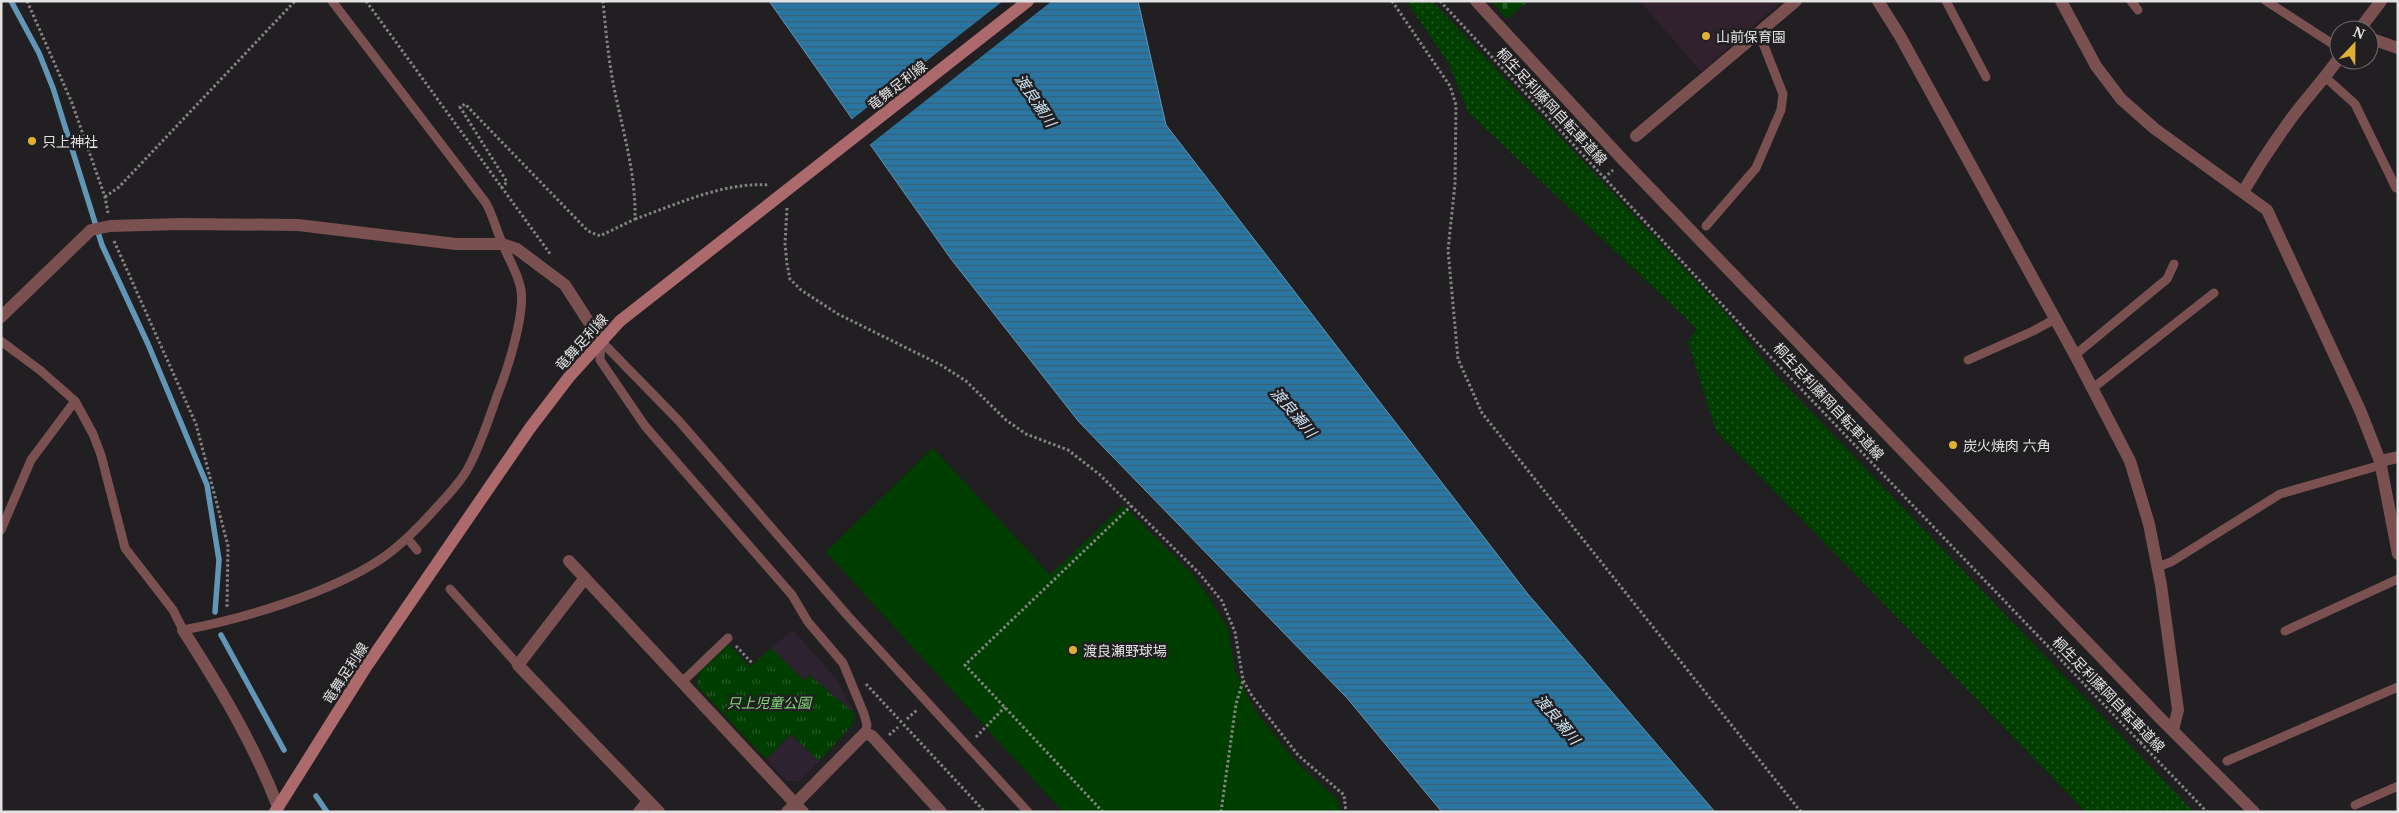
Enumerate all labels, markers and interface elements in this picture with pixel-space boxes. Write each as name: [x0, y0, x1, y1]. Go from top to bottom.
north arrow: [2329, 20, 2379, 70]
text: N: [2350, 22, 2368, 43]
place label: 山前保育園: [1716, 27, 1786, 46]
marker: 山前保育園: [1700, 30, 1712, 42]
street label: 桐生足利藤岡自転車道線: [1493, 43, 1611, 169]
street label: 竜舞足利線: [864, 56, 930, 114]
water label: 渡良瀬川: [1011, 70, 1062, 132]
place label: 只上神社: [42, 132, 98, 151]
marker: 只上神社: [26, 135, 38, 147]
street label: 竜舞足利線: [551, 310, 611, 374]
street label: 桐生足利藤岡自転車道線: [1770, 338, 1888, 464]
water label: 渡良瀬川: [1267, 383, 1323, 443]
place label: 炭火焼肉 六角: [1963, 436, 2051, 455]
marker: 炭火焼肉 六角: [1947, 439, 1959, 451]
street label: 桐生足利藤岡自転車道線: [2049, 632, 2169, 756]
street label: 竜舞足利線: [318, 638, 372, 708]
place label: 渡良瀬野球場: [1083, 641, 1167, 660]
marker: 渡良瀬野球場: [1067, 644, 1079, 656]
water label: 渡良瀬川: [1531, 690, 1586, 750]
park label: 只上児童公園: [727, 693, 813, 712]

